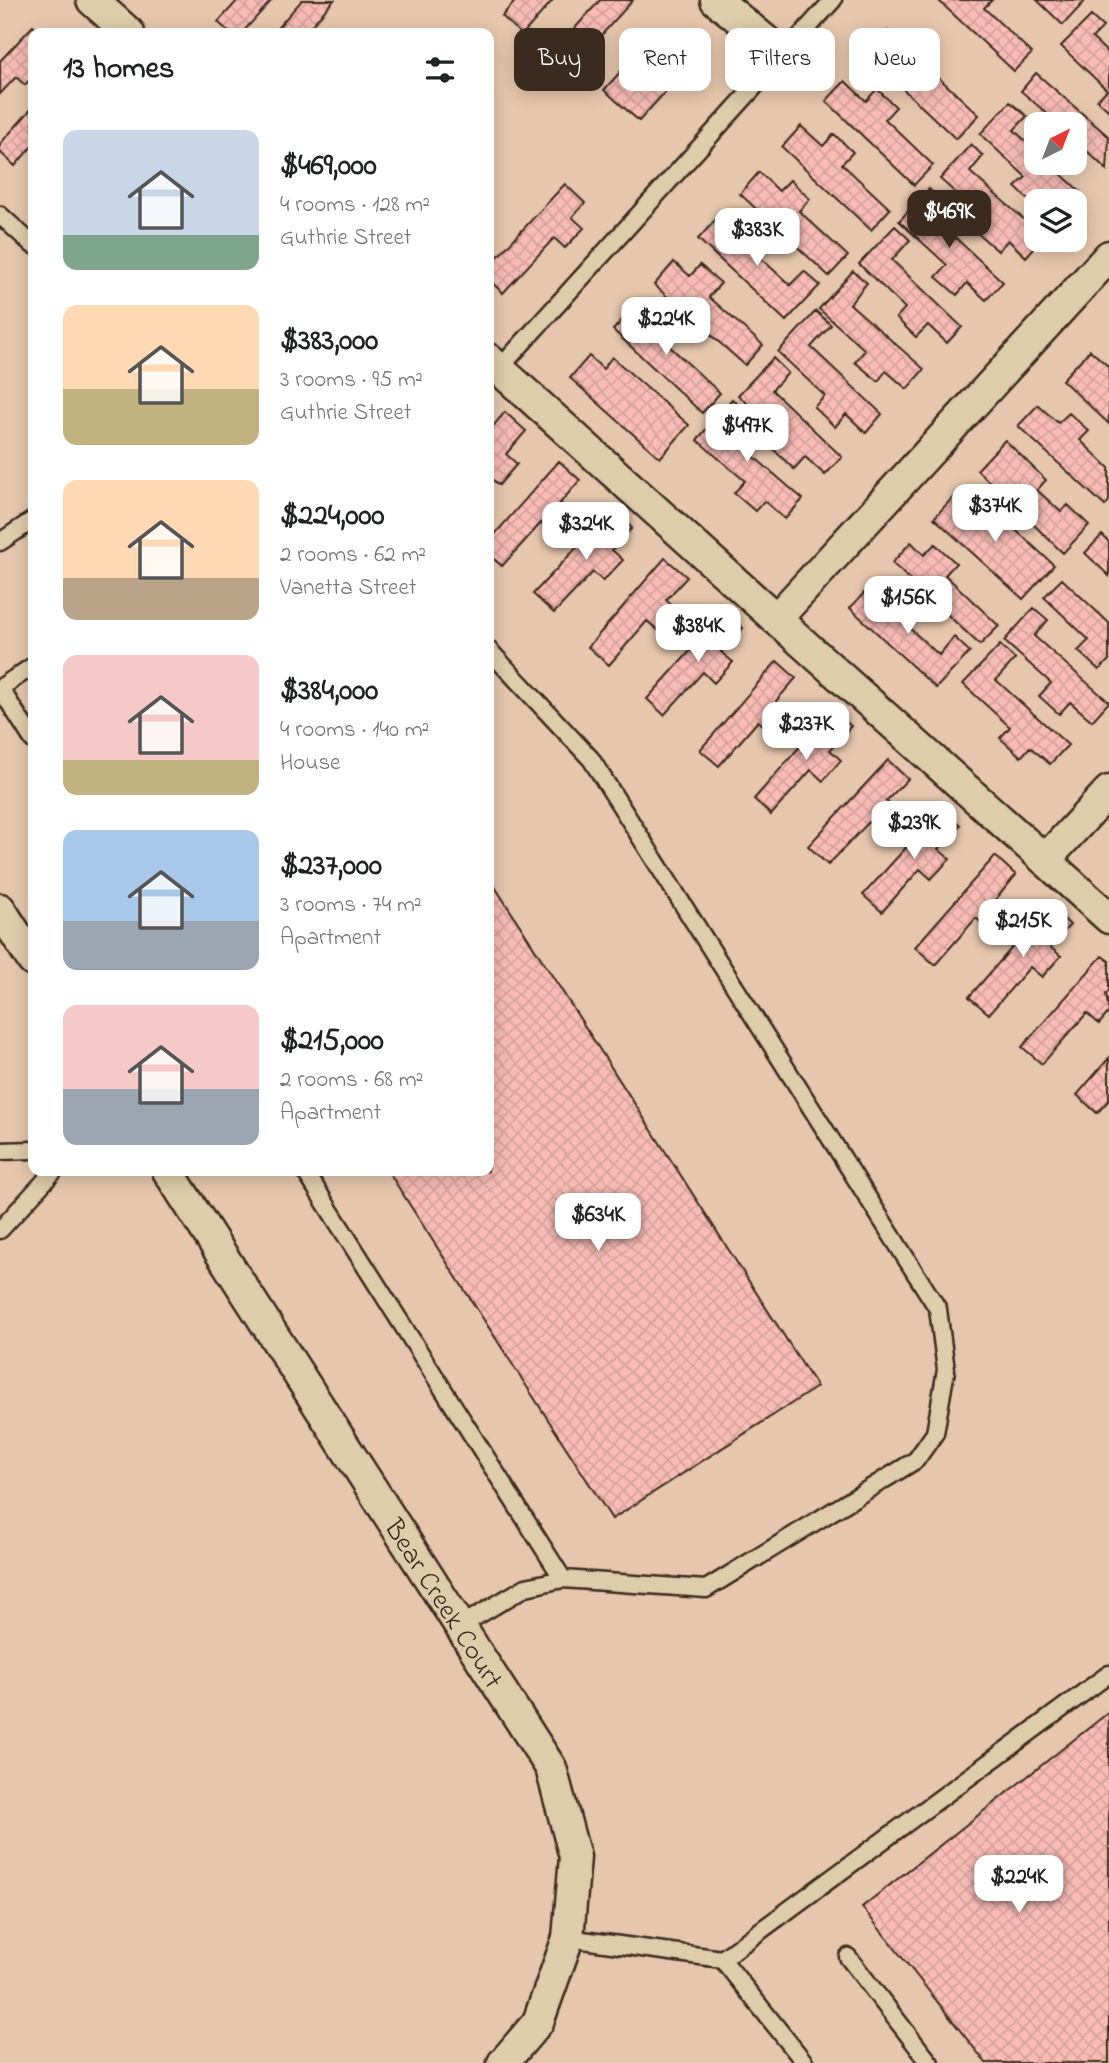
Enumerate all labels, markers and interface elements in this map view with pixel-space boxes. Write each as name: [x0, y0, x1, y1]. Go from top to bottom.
chip: Buy: [514, 28, 605, 91]
chip: Rent: [619, 28, 711, 91]
chip: Filters: [725, 28, 835, 91]
chip: New: [849, 28, 940, 91]
text: 13 homes: [63, 48, 174, 92]
icon: filters: [421, 51, 459, 89]
north arrow: [1024, 112, 1087, 175]
map controls: [1024, 112, 1087, 252]
text: $469,000: [280, 145, 377, 189]
icon: home: [119, 158, 203, 242]
text: 4 rooms · 128 m²: [280, 189, 430, 222]
button: layers: [1024, 189, 1087, 252]
pin: $469K: [900, 190, 998, 250]
text: $469K: [923, 196, 975, 229]
pin: $383K: [708, 208, 806, 268]
text: $383K: [731, 214, 783, 247]
text: Guthrie Street: [280, 222, 411, 255]
pin: $224K: [617, 298, 715, 357]
text: $224K: [637, 303, 695, 336]
text: $383,000: [280, 320, 378, 364]
icon: home: [119, 333, 203, 417]
text: 3 rooms · 95 m²: [280, 364, 423, 397]
text: Guthrie Street: [280, 397, 411, 430]
pin: $497K: [698, 405, 796, 464]
text: $497K: [722, 410, 772, 443]
pin: $374K: [946, 484, 1044, 544]
text: $374K: [968, 490, 1022, 523]
text: $224,000: [280, 495, 384, 539]
pin: $324K: [537, 503, 635, 562]
icon: home: [119, 508, 203, 592]
text: $324K: [558, 508, 614, 541]
text: 2 rooms · 62 m²: [280, 539, 426, 572]
text: Vanetta Street: [280, 572, 416, 605]
pin: $156K: [859, 576, 957, 636]
text: $156K: [880, 582, 936, 615]
pin: $384K: [649, 604, 747, 664]
text: $384K: [672, 610, 724, 643]
text: $384,000: [280, 670, 378, 714]
icon: home: [119, 683, 203, 767]
pin: $237K: [757, 702, 855, 762]
text: $237K: [778, 708, 834, 741]
text: 4 rooms · 140 m²: [280, 714, 429, 747]
text: House: [280, 747, 340, 780]
pin: $239K: [865, 802, 963, 861]
text: $239K: [888, 807, 940, 840]
text: $237,000: [280, 845, 382, 889]
icon: home: [119, 858, 203, 942]
text: 3 rooms · 74 m²: [280, 889, 422, 922]
pin: $215K: [974, 900, 1072, 959]
text: $215K: [995, 905, 1051, 938]
text: Apartment: [280, 922, 381, 955]
text: $215,000: [280, 1020, 384, 1064]
icon: home: [119, 1033, 203, 1117]
text: 2 rooms · 68 m²: [280, 1064, 423, 1097]
text: Apartment: [280, 1097, 381, 1130]
pin: $634K: [549, 1194, 647, 1253]
text: $634K: [571, 1199, 625, 1232]
street label: Bear Creek Court: [372, 1511, 512, 1698]
pin: $224K: [970, 1856, 1068, 1915]
text: $224K: [990, 1861, 1048, 1894]

